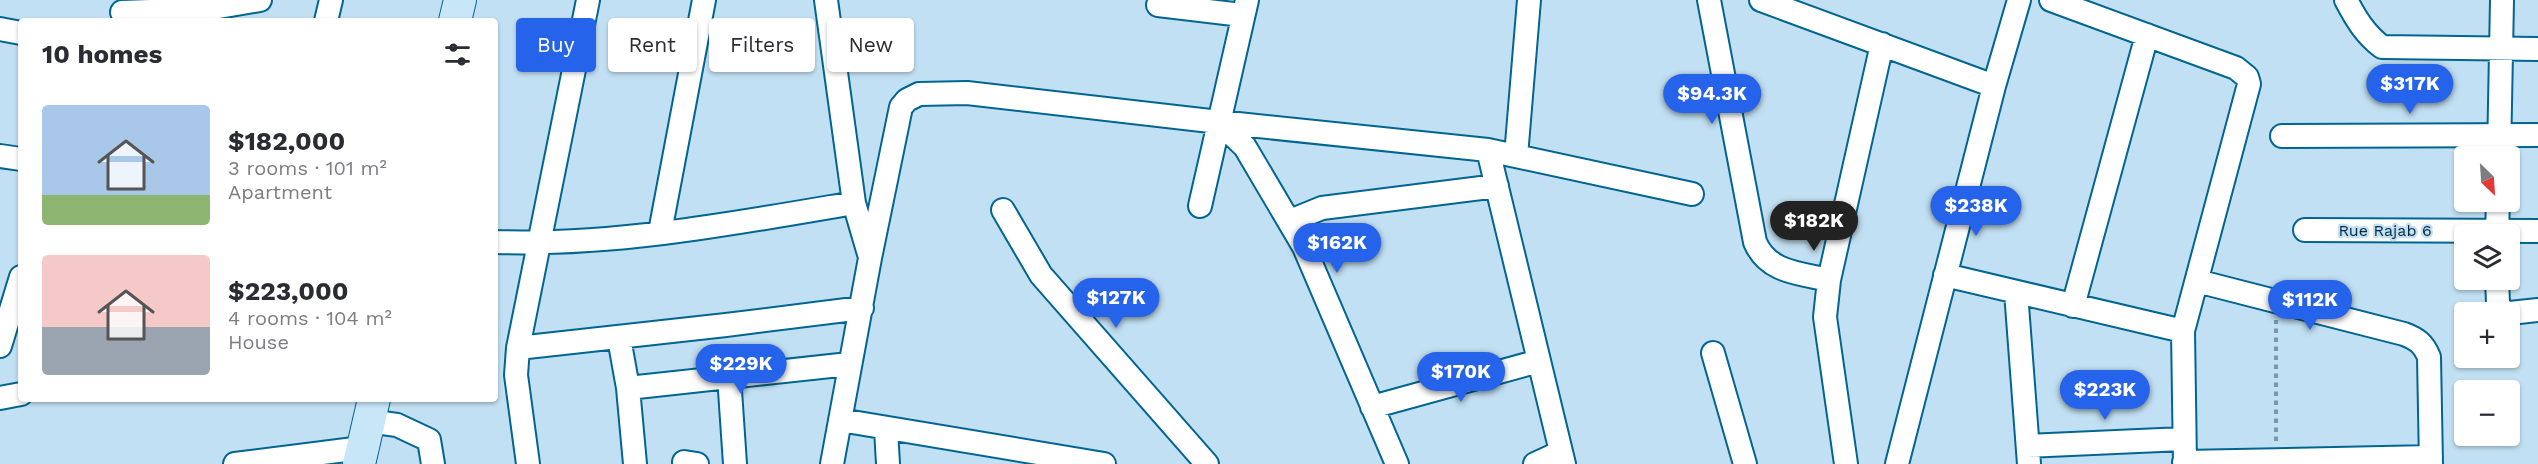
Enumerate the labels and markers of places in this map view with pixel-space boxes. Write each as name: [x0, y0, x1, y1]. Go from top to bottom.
pin: $317K: [2368, 64, 2452, 115]
pin: $94.3K: [1663, 74, 1761, 125]
pin: $238K: [1934, 186, 2018, 237]
pin: $182K: [1772, 201, 1856, 252]
pin: $162K: [1295, 223, 1379, 274]
pin: $127K: [1074, 278, 1158, 329]
pin: $112K: [2268, 280, 2352, 331]
pin: $229K: [699, 344, 783, 395]
pin: $170K: [1419, 352, 1503, 403]
pin: $223K: [2063, 370, 2147, 421]

